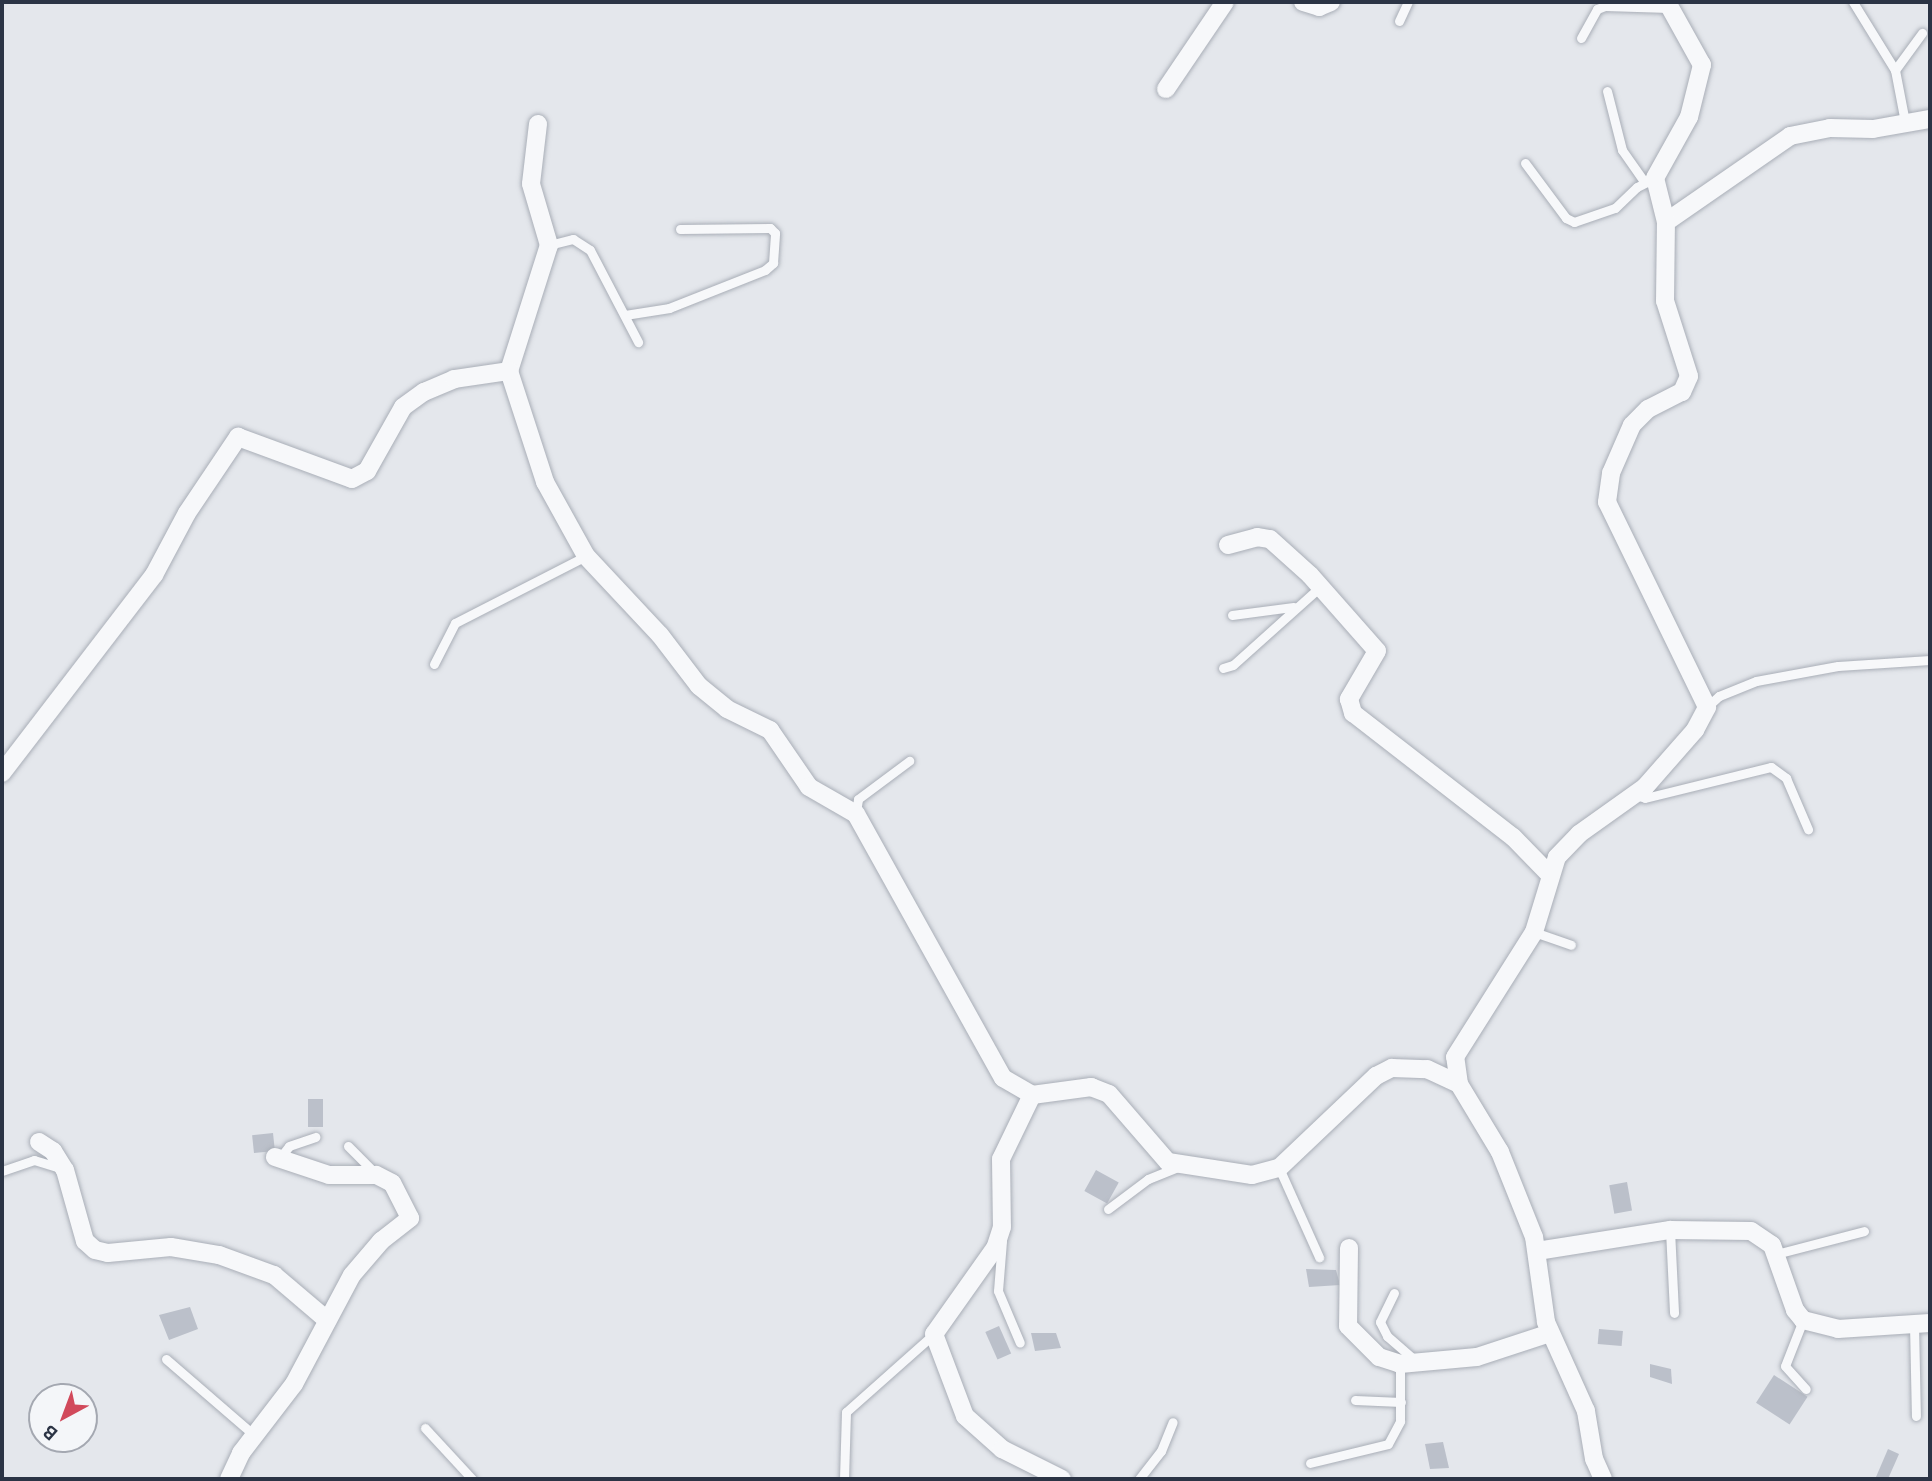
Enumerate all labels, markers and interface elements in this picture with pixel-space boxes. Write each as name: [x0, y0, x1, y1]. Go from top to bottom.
north arrow: [28, 1383, 98, 1453]
text: B: [38, 1420, 62, 1445]

